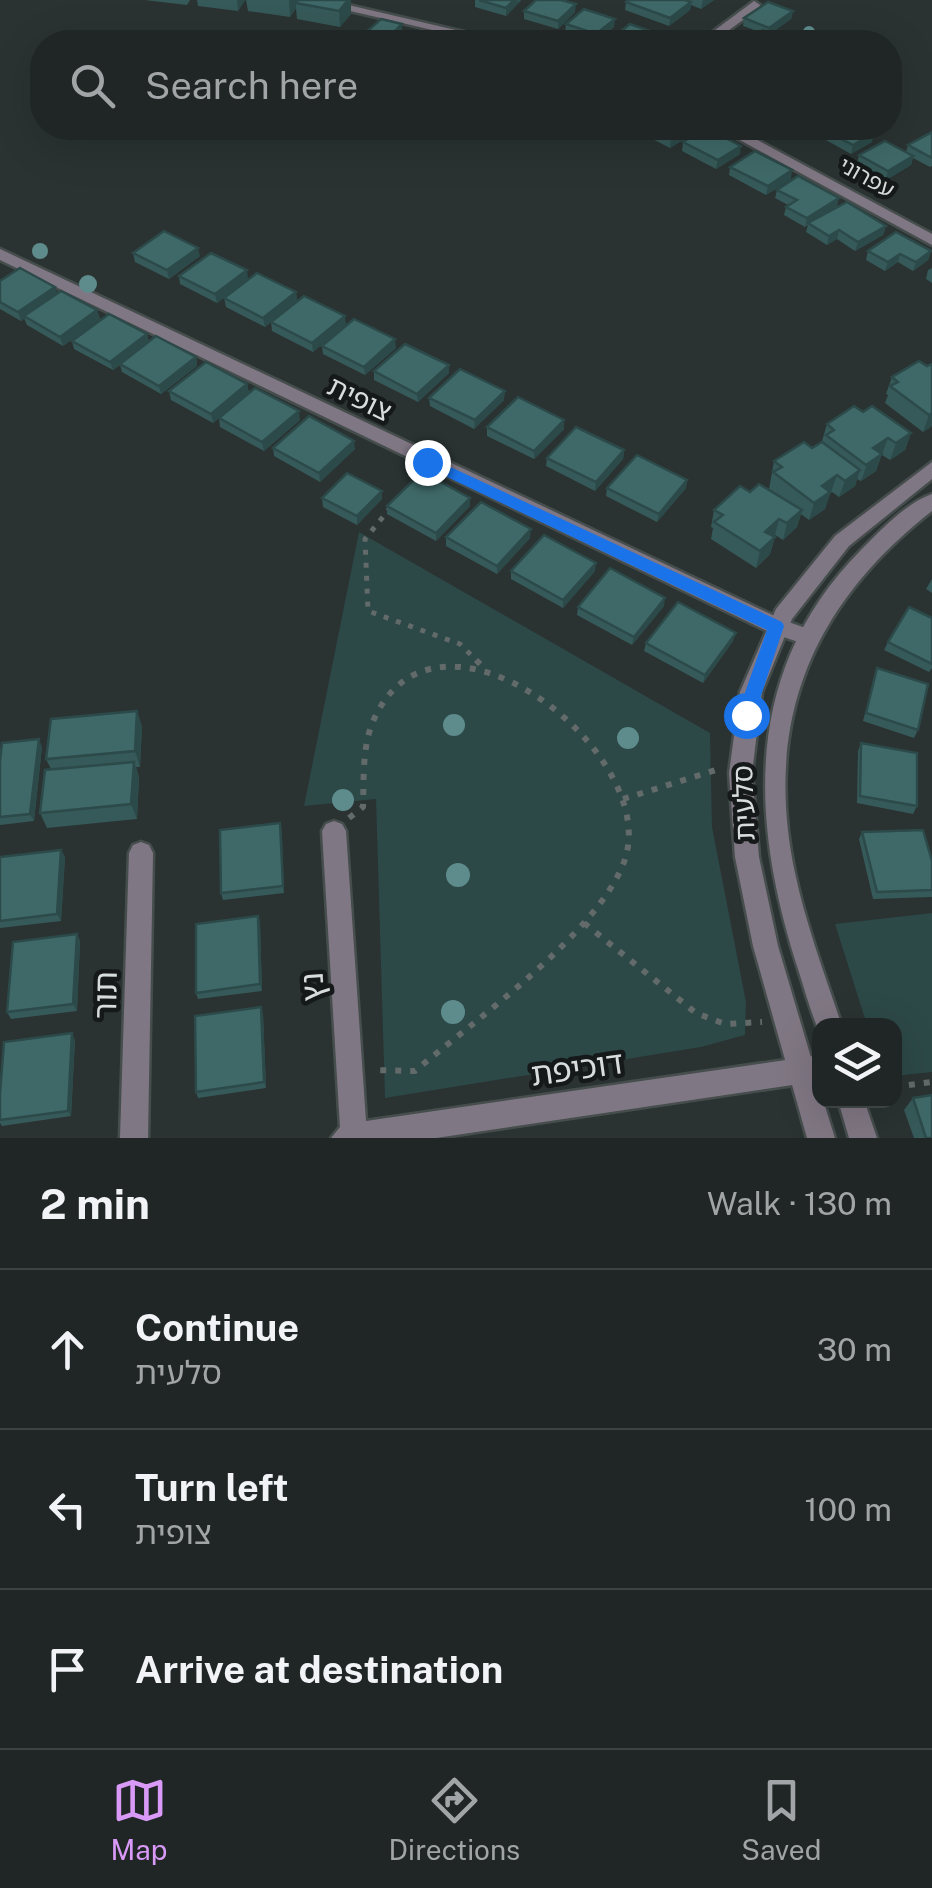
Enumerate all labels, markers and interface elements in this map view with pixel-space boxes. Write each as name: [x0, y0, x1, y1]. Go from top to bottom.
search box: [30, 30, 902, 140]
icon: search: [65, 58, 120, 113]
text: Search here: [145, 63, 358, 108]
street label: עפרוני: [835, 151, 899, 203]
street label: צופית: [323, 368, 397, 428]
route end: [405, 440, 451, 486]
route start: [724, 693, 770, 739]
street label: סלעית: [725, 764, 761, 842]
street label: תור: [86, 971, 124, 1019]
street label: נץ: [293, 971, 331, 1003]
map controls: [812, 1018, 902, 1108]
button: layers: [812, 1018, 902, 1108]
street label: דוכיפת: [528, 1043, 626, 1093]
text: 2 min: [40, 1179, 150, 1228]
text: Walk · 130 m: [707, 1185, 892, 1222]
text: Continue: [135, 1305, 299, 1350]
icon: ahead: [40, 1322, 95, 1377]
text: 30 m: [817, 1331, 892, 1368]
text: סלעית: [135, 1354, 222, 1391]
text: Turn left: [135, 1465, 289, 1510]
icon: left: [40, 1482, 95, 1537]
text: 100 m: [805, 1491, 892, 1528]
text: צופית: [135, 1514, 212, 1551]
icon: arrive: [40, 1642, 95, 1697]
text: Arrive at destination: [135, 1647, 503, 1692]
tab: Map: [111, 1773, 167, 1866]
tab: Directions: [389, 1773, 520, 1866]
tab: Saved: [741, 1773, 821, 1866]

